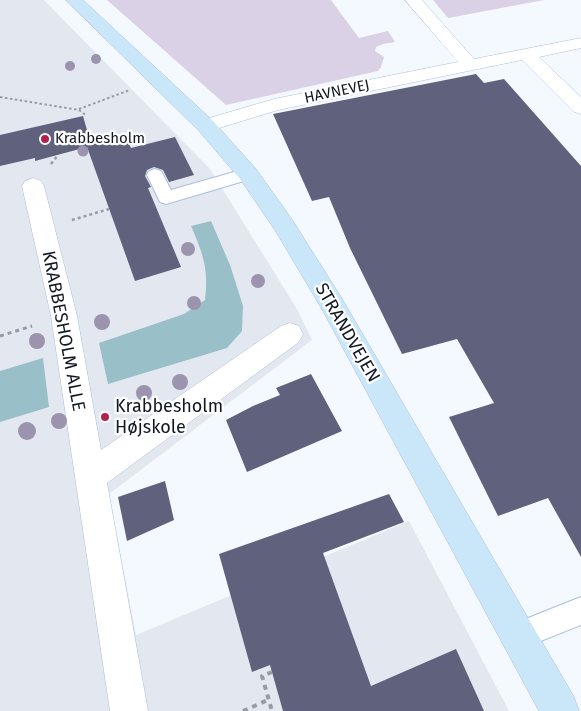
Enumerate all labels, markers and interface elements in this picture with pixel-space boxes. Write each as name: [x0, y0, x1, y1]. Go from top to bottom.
street label: HAVNEVEJ: [303, 76, 371, 108]
place label: Krabbesholm: [55, 130, 145, 148]
marker: Krabbesholm: [39, 133, 51, 145]
street label: KRABBESHOLM ALLE: [37, 249, 89, 413]
street label: STRANDVEJEN: [310, 280, 384, 386]
place label: Krabbesholm Højskole: [115, 396, 223, 438]
marker: Krabbesholm Højskole: [99, 411, 111, 423]

